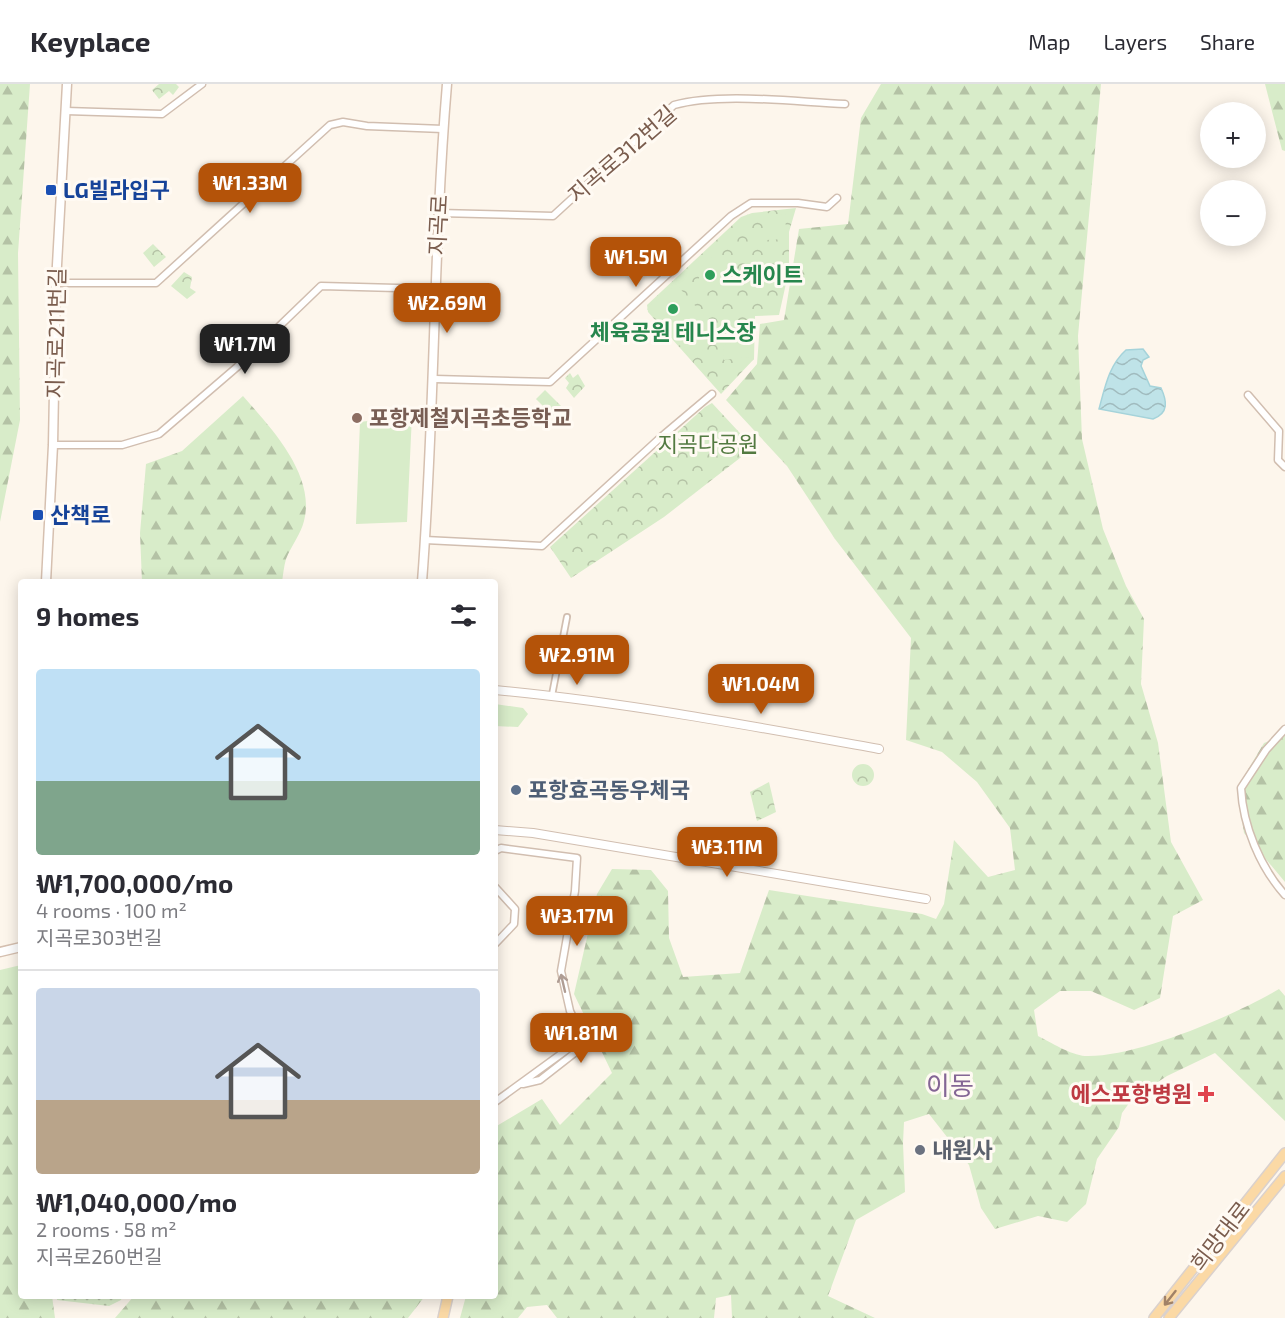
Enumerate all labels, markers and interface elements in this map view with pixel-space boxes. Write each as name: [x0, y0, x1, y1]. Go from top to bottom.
text: Keyplace: [30, 24, 151, 58]
text: Map: [1028, 29, 1070, 54]
text: Layers: [1103, 29, 1167, 54]
text: Share: [1200, 29, 1255, 54]
street label: 지곡로312번길: [562, 99, 681, 207]
map controls: [1200, 102, 1266, 246]
button: +: [1200, 102, 1266, 168]
pin: ₩1.33M: [201, 163, 299, 214]
text: ₩1.33M: [212, 170, 288, 194]
place label: LG빌라입구: [63, 176, 170, 202]
button: −: [1200, 180, 1266, 246]
marker: LG빌라입구: [44, 183, 58, 197]
street label: 지곡로: [422, 194, 452, 256]
pin: ₩1.5M: [594, 237, 678, 288]
text: ₩1.5M: [604, 244, 668, 268]
place label: 스케이트: [722, 261, 803, 287]
street label: 지곡로211번길: [41, 267, 69, 399]
marker: 스케이트: [703, 268, 717, 282]
pin: ₩2.69M: [398, 283, 496, 334]
text: ₩2.69M: [407, 290, 487, 314]
marker: 체육공원 테니스장: [666, 302, 680, 316]
place label: 체육공원 테니스장: [590, 318, 756, 344]
pin: ₩1.7M: [203, 324, 287, 375]
text: ₩1.7M: [214, 331, 276, 355]
place label: 포항제철지곡초등학교: [369, 404, 571, 430]
marker: 포항제철지곡초등학교: [350, 411, 364, 425]
park label: 지곡다공원: [657, 430, 759, 456]
place label: 산책로: [50, 501, 111, 527]
marker: 산책로: [31, 508, 45, 522]
icon: filters: [447, 599, 480, 632]
text: 9 homes: [36, 600, 139, 631]
pin: ₩2.91M: [528, 635, 626, 686]
text: ₩2.91M: [539, 642, 615, 666]
pin: ₩1.04M: [712, 664, 810, 715]
text: ₩1.04M: [722, 671, 800, 695]
icon: home: [204, 708, 312, 816]
place label: 포항효곡동우체국: [528, 776, 690, 802]
marker: 포항효곡동우체국: [509, 783, 523, 797]
pin: ₩3.11M: [678, 827, 776, 878]
text: ₩3.11M: [691, 834, 763, 858]
text: ₩1,700,000/mo: [36, 867, 233, 898]
pin: ₩3.17M: [528, 896, 626, 947]
text: 4 rooms · 100 m²: [36, 898, 187, 922]
text: ₩3.17M: [540, 903, 614, 927]
text: 지곡로303번길: [36, 925, 162, 949]
one-way arrow: [557, 974, 569, 993]
pin: ₩1.81M: [532, 1013, 630, 1064]
text: ₩1.81M: [544, 1020, 618, 1044]
icon: home: [204, 1027, 312, 1135]
district label: 이동: [926, 1069, 974, 1100]
place label: 에스포항병원: [1071, 1080, 1192, 1106]
marker: 에스포항병원: [1197, 1085, 1215, 1103]
place label: 내원사: [932, 1136, 993, 1162]
marker: 내원사: [913, 1143, 927, 1157]
text: ₩1,040,000/mo: [36, 1186, 237, 1217]
street label: 희망대로: [1184, 1195, 1254, 1275]
text: 2 rooms · 58 m²: [36, 1217, 177, 1241]
text: 지곡로260번길: [36, 1244, 163, 1268]
one-way arrow: [1164, 1290, 1177, 1306]

